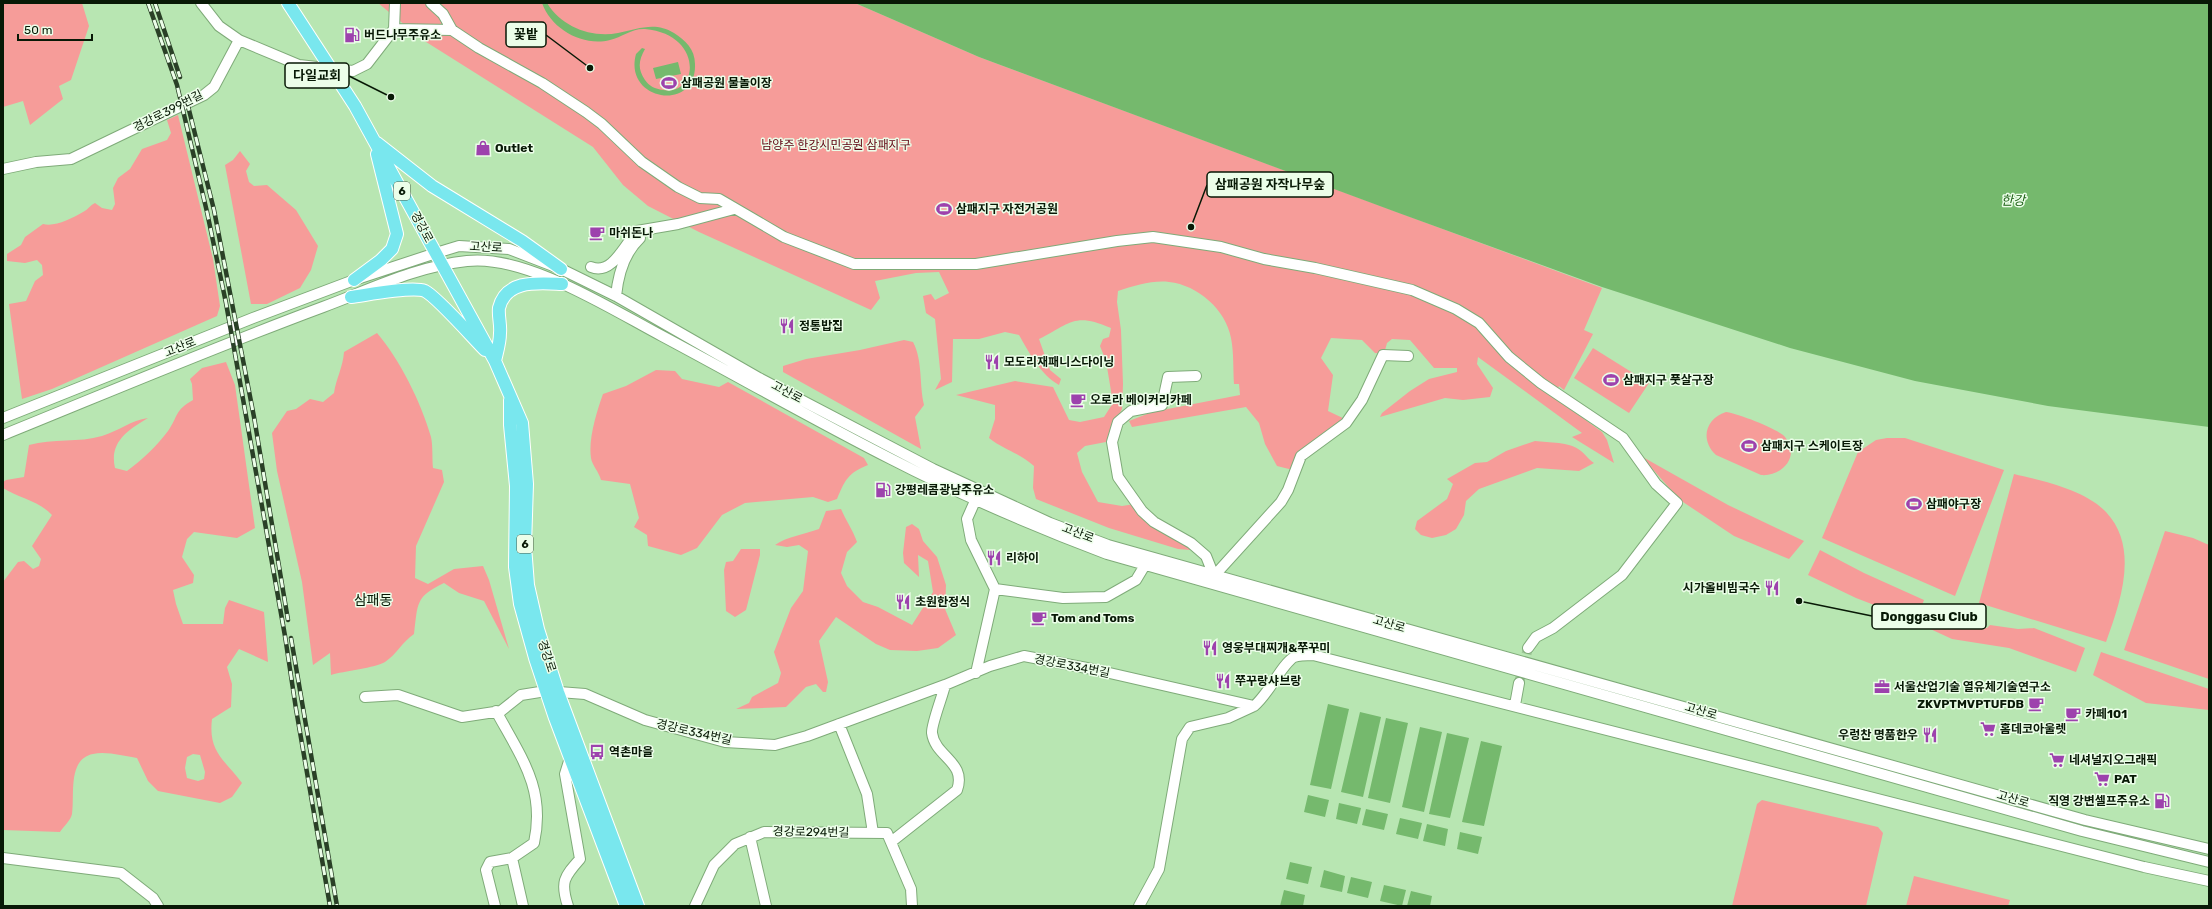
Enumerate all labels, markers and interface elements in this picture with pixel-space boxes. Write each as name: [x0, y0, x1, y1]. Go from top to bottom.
scale bar: [18, 16, 92, 42]
callout: 꽃밭: [506, 22, 546, 47]
text: 50 m: [24, 23, 52, 37]
fuel station icon: 버드나무주유소: [343, 26, 361, 44]
text: 꽃밭: [514, 27, 538, 42]
place label: 버드나무주유소: [364, 28, 441, 42]
callout: 다일교회: [285, 63, 349, 88]
text: 다일교회: [293, 68, 341, 83]
sports icon: 삼패공원 물놀이장: [660, 74, 678, 92]
place label: 삼패공원 물놀이장: [681, 76, 772, 90]
street label: 경강로399번길: [131, 87, 205, 135]
park label: 남양주 한강시민공원 삼패지구: [761, 138, 911, 152]
shop icon: Outlet: [474, 139, 492, 157]
place label: Outlet: [495, 141, 533, 155]
callout: 삼패공원 자작나무숲: [1207, 172, 1333, 197]
text: 삼패공원 자작나무숲: [1215, 177, 1325, 192]
road number: 6: [394, 182, 410, 200]
water label: 한강: [2001, 193, 2027, 208]
sports icon: 삼패지구 자전거공원: [935, 200, 953, 218]
place label: 삼패지구 자전거공원: [956, 202, 1058, 216]
street label: 경강로: [408, 209, 436, 245]
cafe icon: 마쉬돈나: [588, 224, 606, 242]
place label: 마쉬돈나: [609, 226, 653, 240]
street label: 고산로: [469, 239, 503, 255]
restaurant icon: 정통밥집: [778, 317, 796, 335]
place label: 정통밥집: [799, 319, 843, 333]
street label: 고산로: [162, 334, 198, 360]
restaurant icon: 모도리재패니스다이닝: [983, 353, 1001, 371]
place label: 모도리재패니스다이닝: [1004, 355, 1114, 369]
sports icon: 삼패지구 풋살구장: [1602, 371, 1620, 389]
place label: 삼패지구 풋살구장: [1623, 373, 1714, 387]
street label: 고산로: [769, 378, 805, 406]
cafe icon: 오로라 베이커리카페: [1069, 391, 1087, 409]
place label: 오로라 베이커리카페: [1090, 393, 1192, 407]
sports icon: 삼패지구 스케이트장: [1740, 437, 1758, 455]
place label: 삼패지구 스케이트장: [1761, 439, 1863, 453]
fuel station icon: 강평레콤광남주유소: [874, 481, 892, 499]
place label: 강평레콤광남주유소: [895, 483, 994, 497]
sports icon: 삼패야구장: [1905, 495, 1923, 513]
place label: 삼패야구장: [1926, 497, 1981, 511]
street label: 고산로: [1060, 521, 1096, 545]
road number: 6: [517, 535, 533, 553]
restaurant icon: 리하이: [985, 549, 1003, 567]
place label: 리하이: [1006, 551, 1039, 565]
restaurant icon: 시가올비빔국수: [1763, 579, 1781, 597]
place label: 시가올비빔국수: [1683, 581, 1760, 595]
district label: 삼패동: [354, 592, 392, 609]
restaurant icon: 초원한정식: [894, 593, 912, 611]
place label: 초원한정식: [915, 595, 970, 609]
callout: Donggasu Club: [1872, 604, 1986, 629]
cafe icon: Tom and Toms: [1030, 609, 1048, 627]
text: Donggasu Club: [1880, 609, 1978, 624]
place label: Tom and Toms: [1051, 611, 1135, 625]
street label: 고산로: [1371, 613, 1407, 635]
street label: 경강로: [535, 638, 559, 674]
restaurant icon: 영웅부대찌개&쭈꾸미: [1201, 639, 1219, 657]
place label: 영웅부대찌개&쭈꾸미: [1222, 641, 1330, 655]
street label: 경강로334번길: [1033, 652, 1111, 680]
restaurant icon: 쭈꾸랑샤브랑: [1214, 672, 1232, 690]
place label: 쭈꾸랑샤브랑: [1235, 674, 1301, 688]
office icon: 서울산업기술 열유체기술연구소: [1873, 678, 1891, 696]
place label: 서울산업기술 열유체기술연구소: [1894, 680, 2051, 694]
cafe icon: ZKVPTMVPTUFDB: [2027, 695, 2045, 713]
place label: ZKVPTMVPTUFDB: [1917, 697, 2024, 711]
street label: 고산로: [1683, 700, 1719, 722]
cafe icon: 카페101: [2064, 705, 2082, 723]
place label: 카페101: [2085, 707, 2127, 721]
street label: 경강로334번길: [655, 717, 733, 747]
supermarket icon: 홈데코아울렛: [1979, 720, 1997, 738]
place label: 홈데코아울렛: [2000, 722, 2066, 736]
restaurant icon: 우렁찬 명품한우: [1921, 726, 1939, 744]
place label: 우렁찬 명품한우: [1838, 728, 1918, 742]
bus stop icon: 역촌마을: [588, 743, 606, 761]
place label: 역촌마을: [609, 745, 653, 759]
supermarket icon: 네셔널지오그래픽: [2048, 751, 2066, 769]
place label: 네셔널지오그래픽: [2069, 753, 2157, 767]
supermarket icon: PAT: [2093, 770, 2111, 788]
place label: PAT: [2114, 772, 2137, 786]
street label: 고산로: [1995, 788, 2031, 810]
fuel station icon: 직영 강변셀프주유소: [2153, 792, 2171, 810]
place label: 직영 강변셀프주유소: [2048, 794, 2150, 808]
street label: 경강로294번길: [773, 824, 849, 840]

